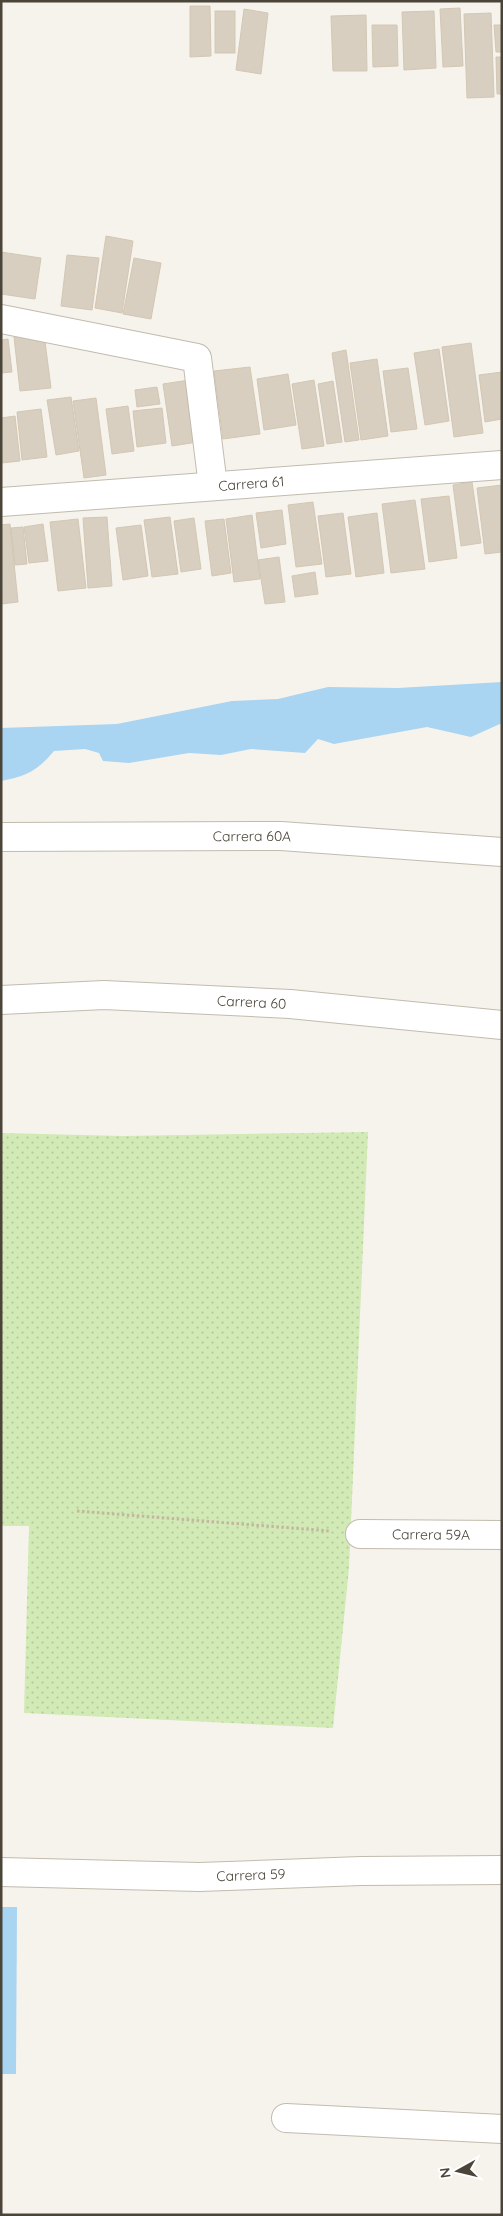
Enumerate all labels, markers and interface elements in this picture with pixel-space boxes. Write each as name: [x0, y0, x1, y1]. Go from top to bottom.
street label: Carrera 61: [218, 472, 285, 495]
street label: Carrera 60A: [213, 827, 292, 846]
street label: Carrera 60: [217, 991, 287, 1013]
street label: Carrera 59A: [392, 1525, 470, 1544]
street label: Carrera 59: [216, 1865, 286, 1885]
north arrow: [433, 2146, 483, 2196]
text: N: [435, 2166, 455, 2179]

